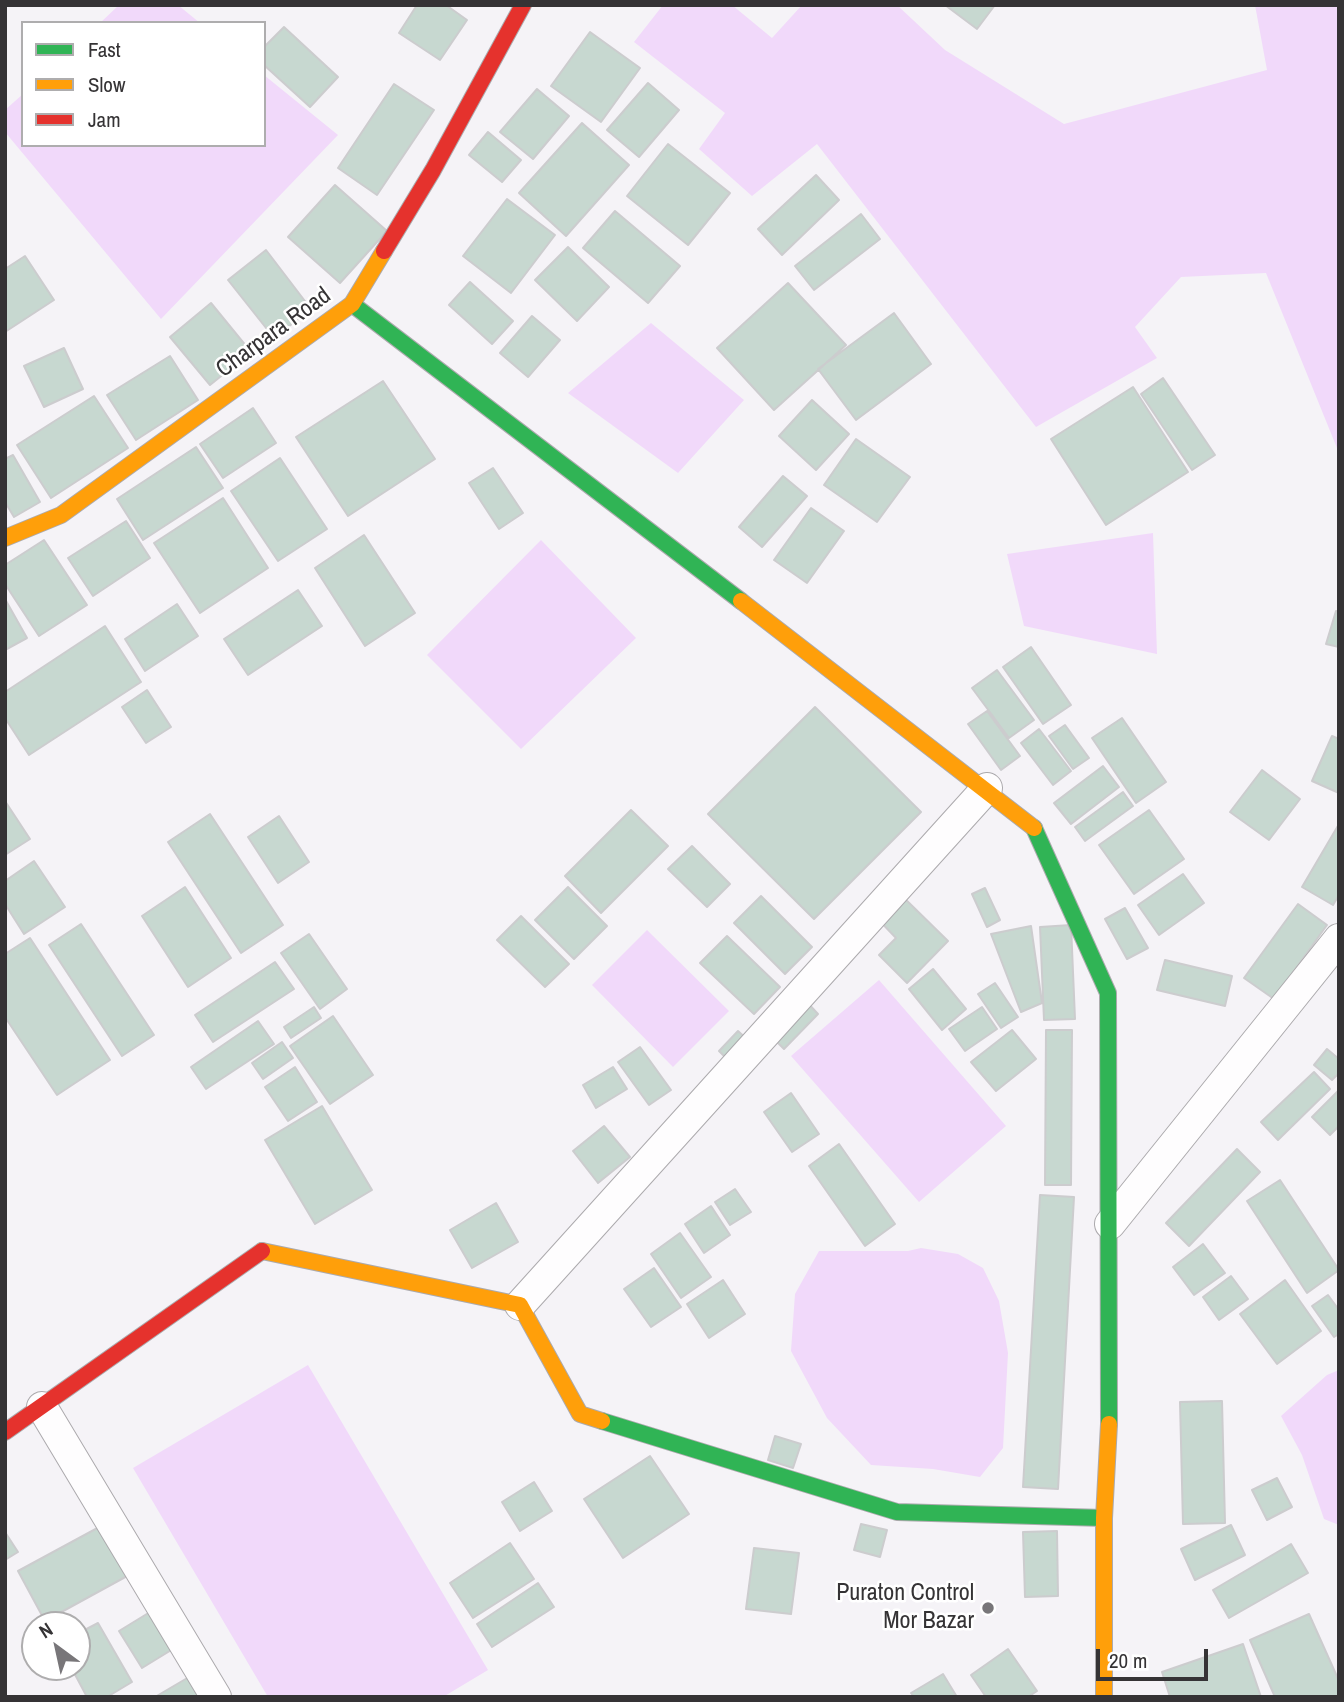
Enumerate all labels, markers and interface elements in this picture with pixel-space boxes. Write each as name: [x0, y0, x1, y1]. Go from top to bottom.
legend: [21, 21, 266, 147]
text: Fast: [88, 35, 121, 64]
text: Slow: [88, 70, 125, 99]
text: Jam: [88, 105, 121, 134]
street label: Charpara Road: [211, 282, 337, 384]
place label: Puraton Control Mor Bazar: [836, 1580, 974, 1636]
marker: Puraton Control Mor Bazar: [980, 1600, 996, 1616]
north arrow: [21, 1611, 91, 1681]
text: N: [34, 1616, 57, 1644]
scale bar: [1099, 1636, 1211, 1680]
text: 20 m: [1109, 1646, 1147, 1675]

